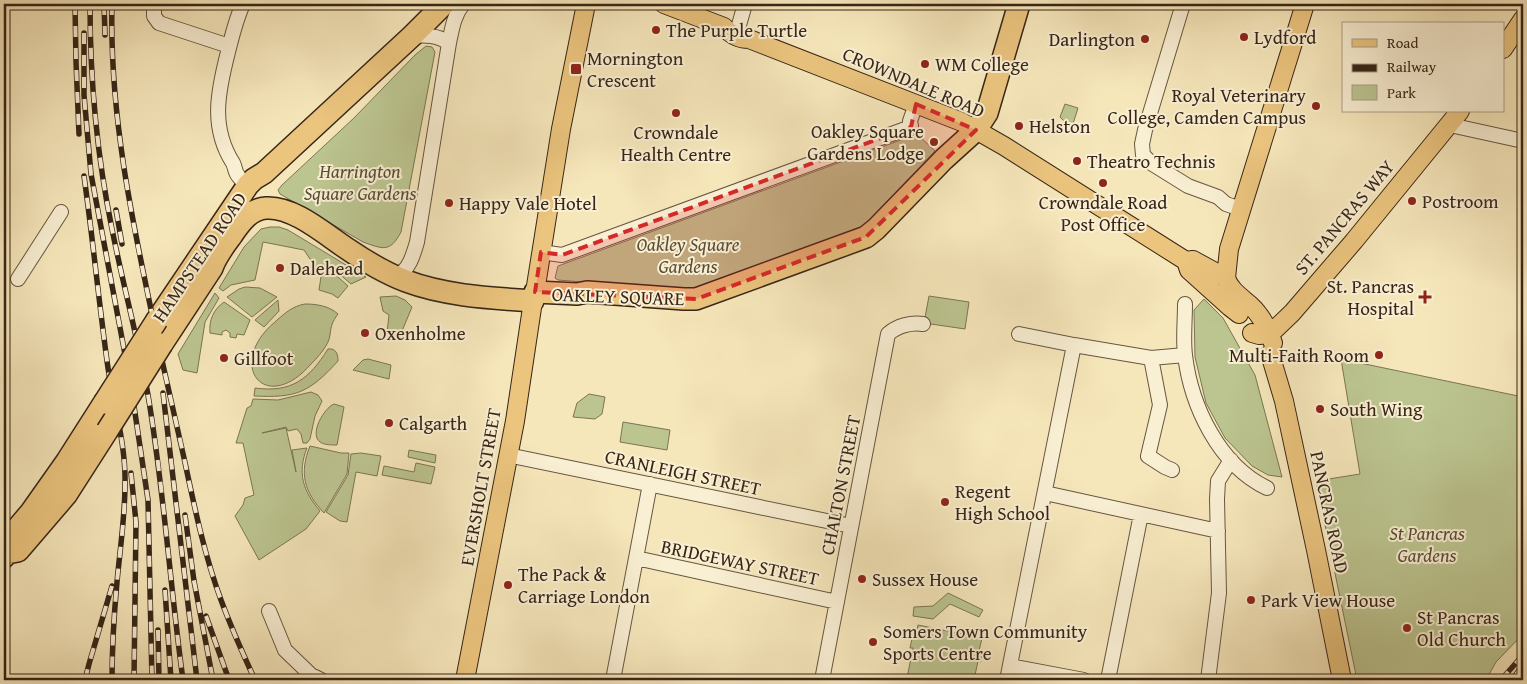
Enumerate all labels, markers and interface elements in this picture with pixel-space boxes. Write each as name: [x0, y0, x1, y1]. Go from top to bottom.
place label: The Purple Turtle: [666, 16, 807, 44]
legend: [1342, 22, 1504, 112]
place label: Lydford: [1254, 23, 1317, 51]
marker: The Purple Turtle: [650, 24, 662, 36]
place label: Darlington: [1049, 25, 1135, 53]
marker: Lydford: [1238, 31, 1250, 43]
text: Road: [1387, 32, 1418, 53]
marker: Darlington: [1139, 33, 1151, 45]
street label: CROWNDALE ROAD: [839, 39, 989, 125]
place label: Mornington Crescent: [587, 44, 684, 94]
place label: WM College: [935, 50, 1029, 78]
text: Railway: [1387, 56, 1437, 77]
marker: WM College: [919, 58, 931, 70]
marker: Mornington Crescent: [569, 62, 583, 76]
place label: Royal Veterinary College, Camden Campus: [1108, 81, 1307, 131]
text: Park: [1387, 82, 1416, 103]
marker: Royal Veterinary College, Camden Campus: [1310, 100, 1322, 112]
marker: Crowndale Health Centre: [670, 107, 682, 119]
place label: Helston: [1029, 112, 1091, 140]
place label: Oakley Square Gardens Lodge: [807, 117, 924, 167]
place label: Crowndale Health Centre: [621, 118, 731, 168]
marker: Helston: [1013, 120, 1025, 132]
marker: Oakley Square Gardens Lodge: [928, 136, 940, 148]
place label: Theatro Technis: [1087, 147, 1216, 175]
street label: ST. PANCRAS WAY: [1287, 153, 1401, 281]
marker: Theatro Technis: [1071, 155, 1083, 167]
park label: Harrington Square Gardens: [304, 157, 416, 207]
marker: Crowndale Road Post Office: [1097, 177, 1109, 189]
street label: HAMPSTEAD ROAD: [145, 186, 253, 328]
place label: Postroom: [1422, 187, 1499, 215]
place label: Crowndale Road Post Office: [1039, 188, 1168, 238]
place label: Happy Vale Hotel: [459, 189, 597, 217]
marker: Postroom: [1406, 195, 1418, 207]
marker: Happy Vale Hotel: [443, 197, 455, 209]
park label: Oakley Square Gardens: [637, 230, 740, 280]
place label: Dalehead: [290, 254, 364, 282]
marker: Dalehead: [274, 262, 286, 274]
place label: St. Pancras Hospital: [1327, 272, 1414, 322]
street label: OAKLEY SQUARE: [551, 280, 685, 312]
marker: St. Pancras Hospital: [1418, 290, 1432, 304]
place label: Oxenholme: [375, 319, 466, 347]
marker: Oxenholme: [359, 327, 371, 339]
place label: Multi-Faith Room: [1229, 341, 1369, 369]
place label: Gillfoot: [234, 344, 294, 372]
marker: Multi-Faith Room: [1373, 349, 1385, 361]
marker: Gillfoot: [218, 352, 230, 364]
place label: South Wing: [1330, 395, 1423, 423]
marker: South Wing: [1314, 403, 1326, 415]
street label: EVERSHOLT STREET: [452, 406, 508, 568]
place label: Calgarth: [399, 409, 468, 437]
street label: CHALTON STREET: [813, 412, 867, 557]
marker: Calgarth: [383, 417, 395, 429]
street label: CRANLEIGH STREET: [602, 442, 764, 502]
street label: PANCRAS ROAD: [1303, 448, 1357, 576]
place label: Regent High School: [955, 477, 1050, 527]
marker: Regent High School: [939, 496, 951, 508]
park label: St Pancras Gardens: [1389, 519, 1465, 569]
street label: BRIDGEWAY STREET: [658, 532, 822, 592]
place label: The Pack & Carriage London: [518, 560, 650, 610]
place label: Sussex House: [872, 565, 978, 593]
marker: Sussex House: [856, 573, 868, 585]
marker: The Pack & Carriage London: [502, 579, 514, 591]
place label: Park View House: [1261, 586, 1395, 614]
marker: Park View House: [1245, 594, 1257, 606]
place label: St Pancras Old Church: [1417, 603, 1506, 653]
place label: Somers Town Community Sports Centre: [883, 617, 1088, 667]
marker: St Pancras Old Church: [1401, 622, 1413, 634]
marker: Somers Town Community Sports Centre: [867, 636, 879, 648]

